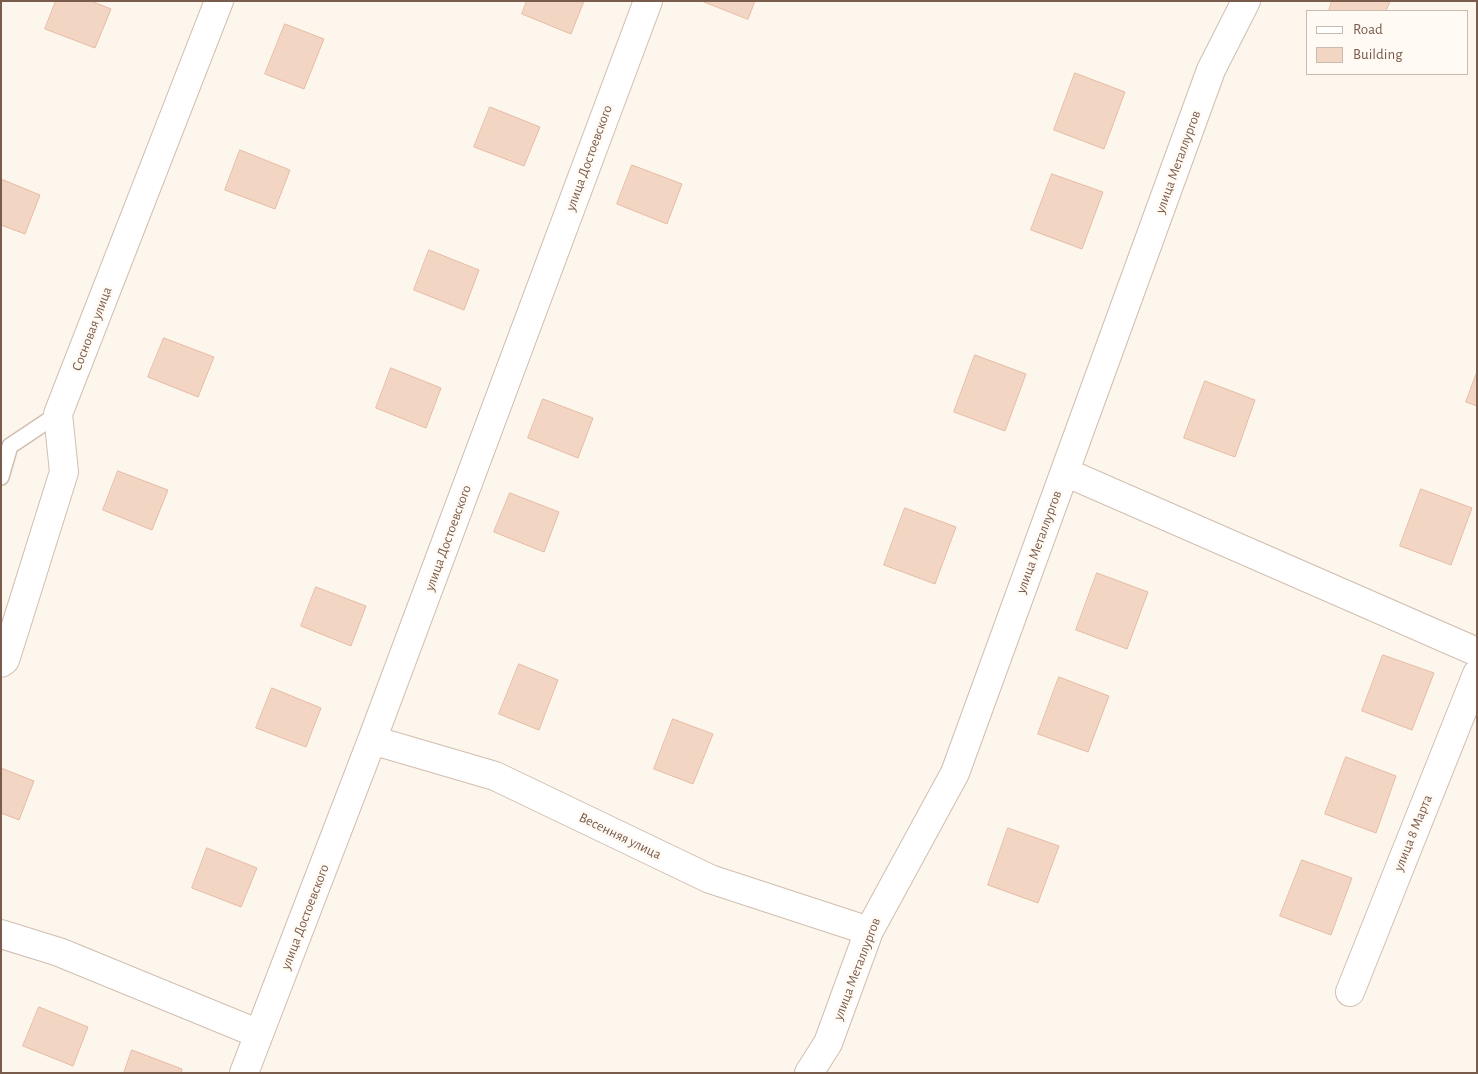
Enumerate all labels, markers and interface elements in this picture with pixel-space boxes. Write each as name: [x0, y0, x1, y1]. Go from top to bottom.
legend: [1306, 10, 1468, 75]
text: Road: [1353, 22, 1383, 37]
text: Building: [1353, 47, 1403, 62]
street label: улица Достоевского: [562, 103, 616, 213]
street label: улица Металлургов: [1152, 108, 1204, 216]
street label: Сосновая улица: [68, 284, 116, 374]
street label: улица Достоевского: [421, 483, 475, 593]
street label: улица Металлургов: [1013, 488, 1065, 596]
street label: улица 8 Марта: [1390, 792, 1436, 874]
street label: Весенняя улица: [576, 809, 664, 863]
street label: улица Достоевского: [277, 862, 333, 972]
street label: улица Металлургов: [830, 916, 884, 1022]

